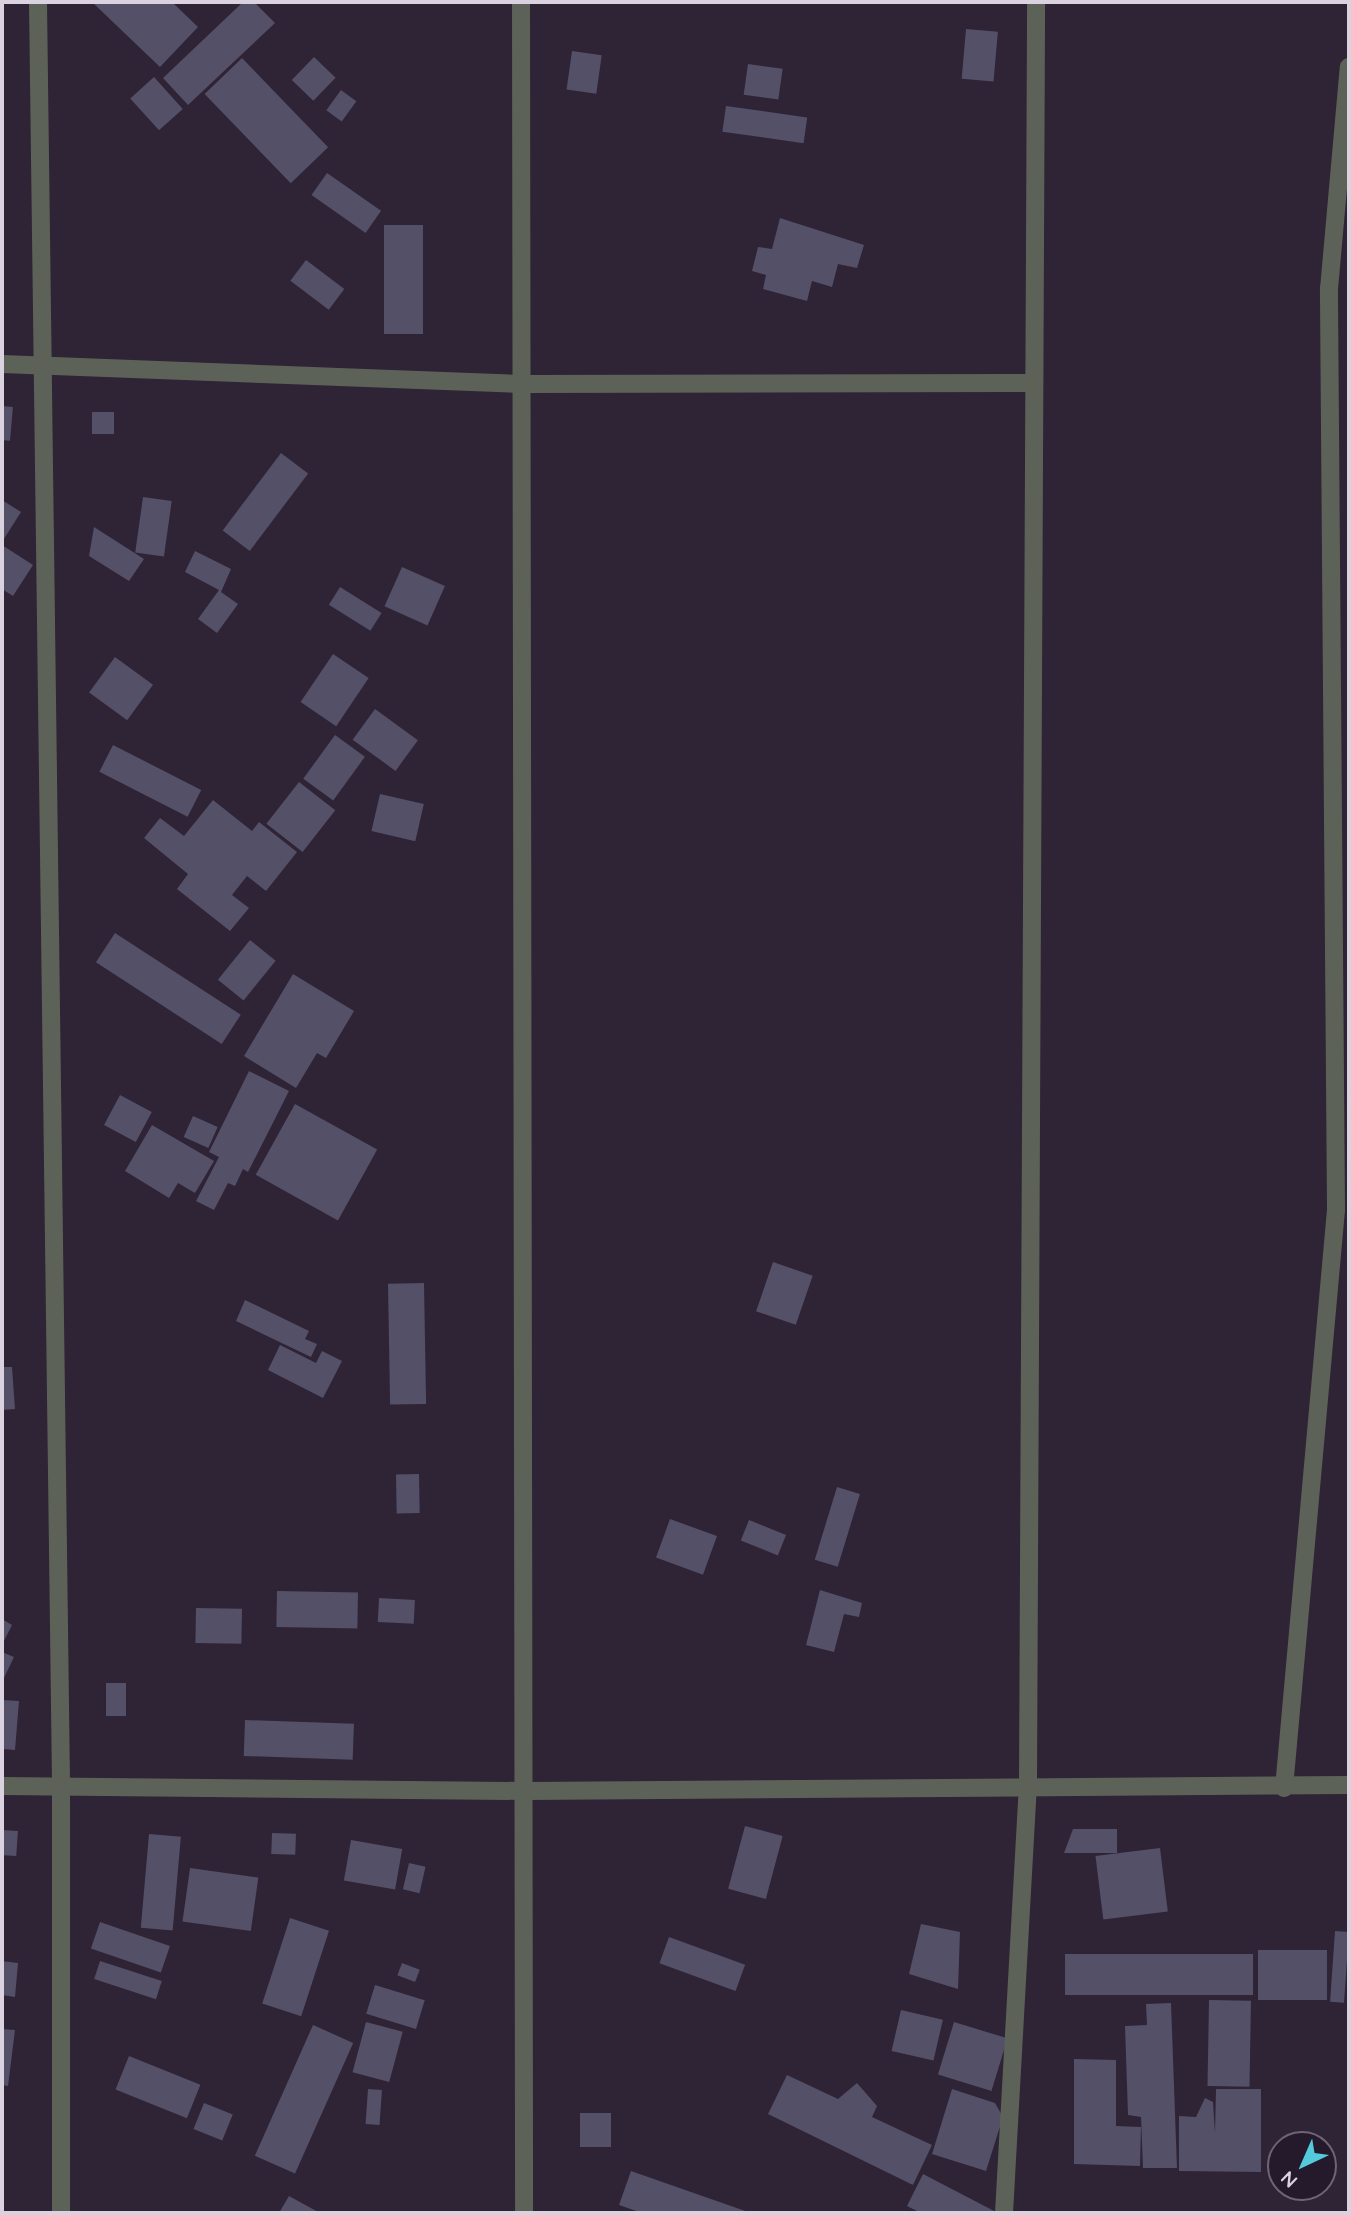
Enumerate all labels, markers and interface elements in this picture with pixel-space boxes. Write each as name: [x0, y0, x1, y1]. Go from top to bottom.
north arrow: [1267, 2131, 1337, 2201]
text: N: [1275, 2166, 1302, 2193]

